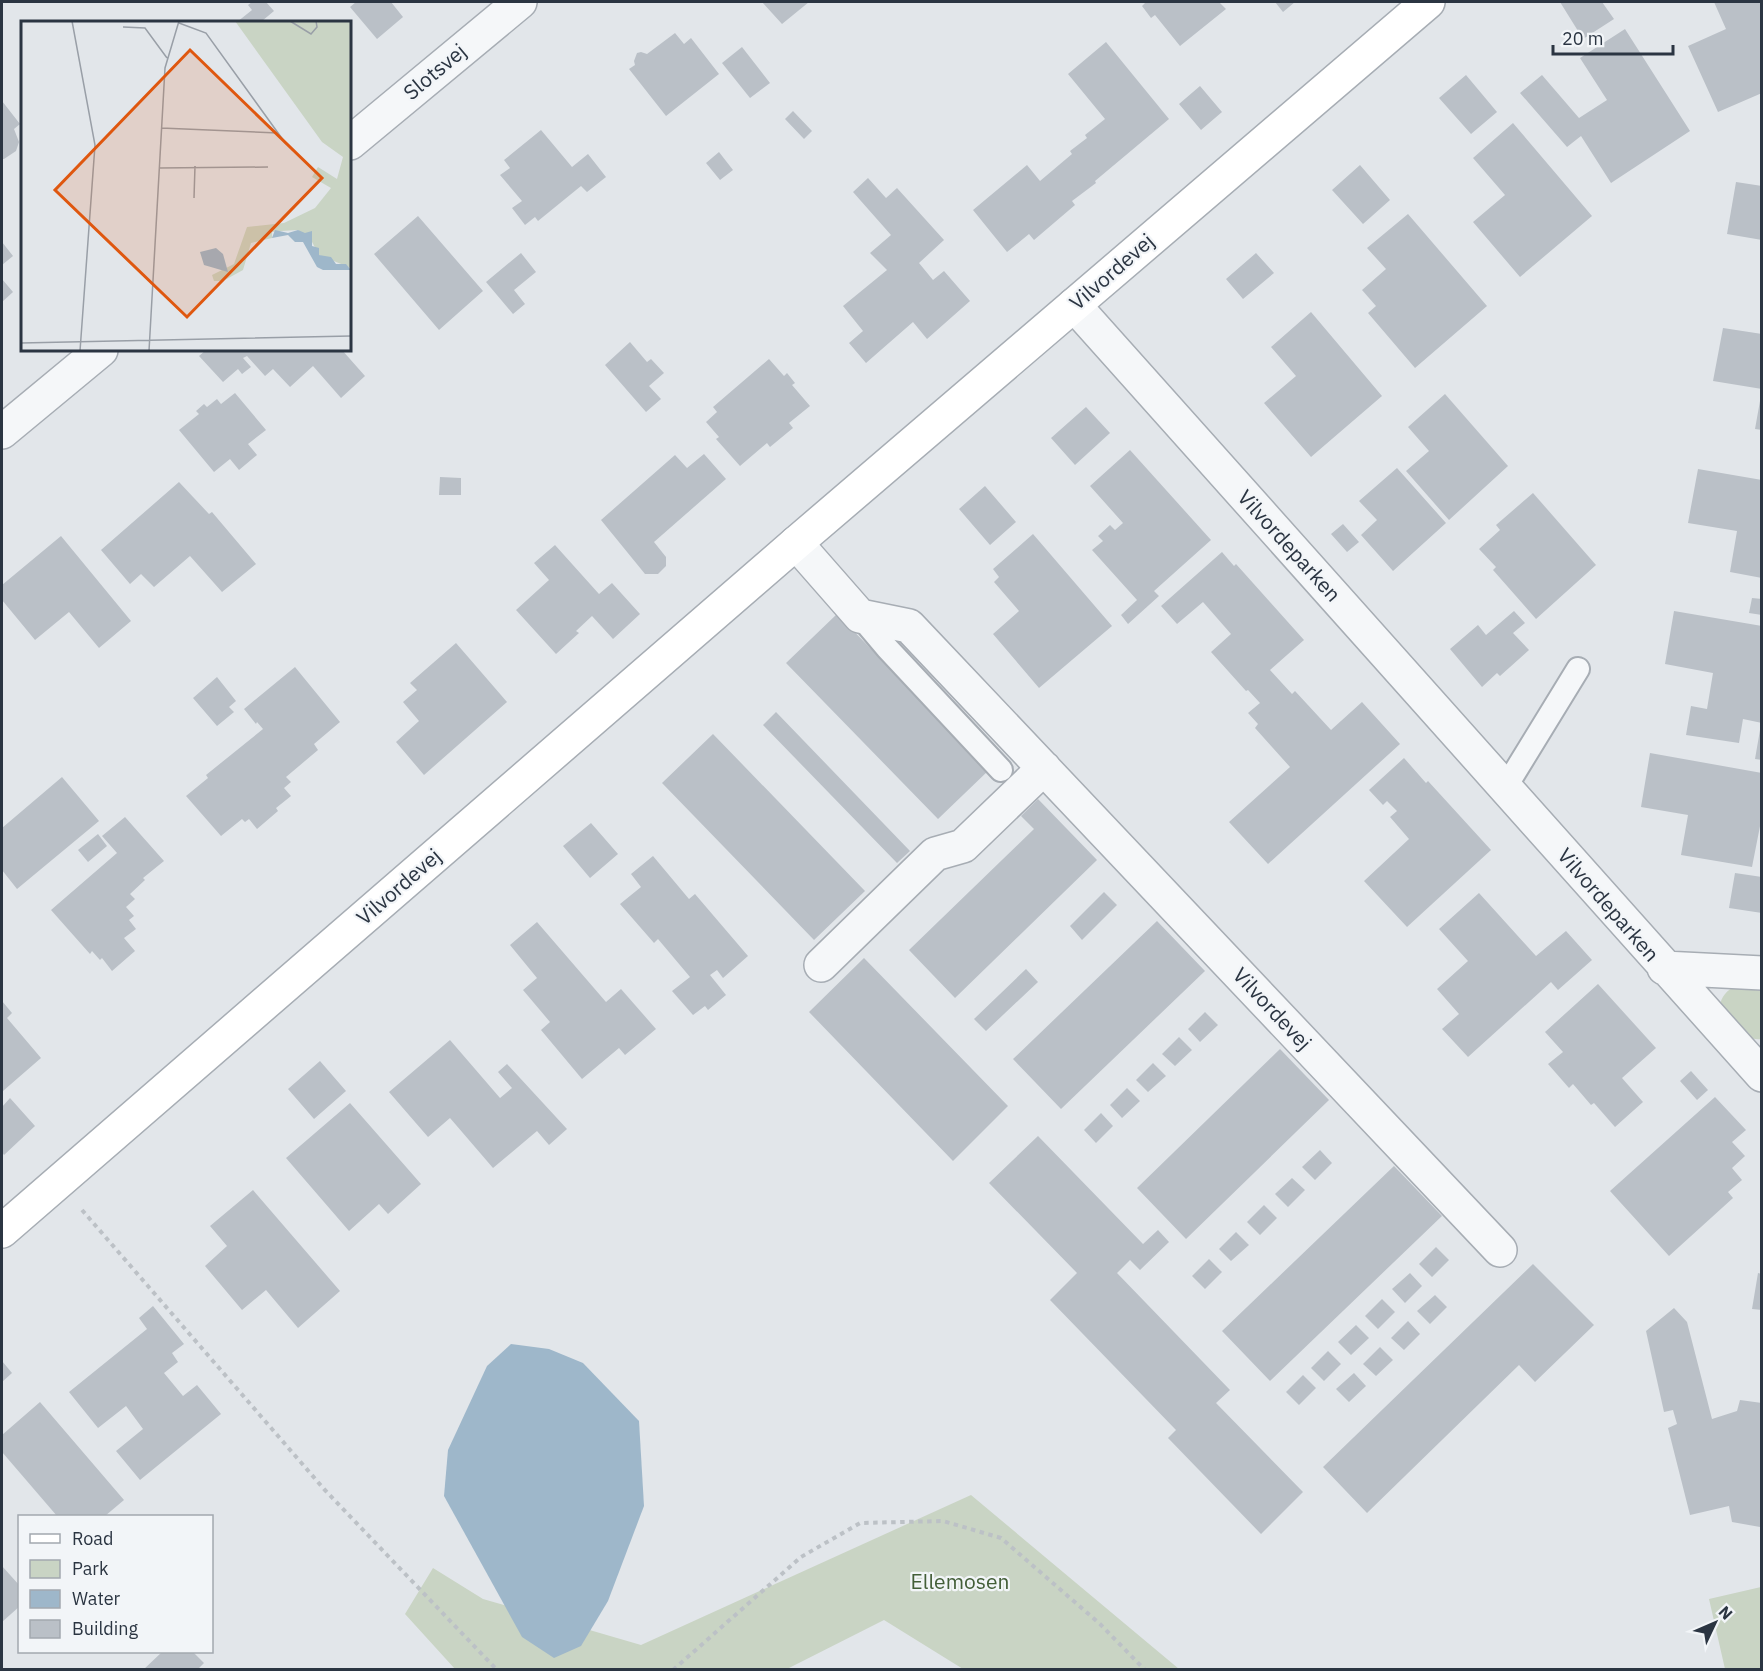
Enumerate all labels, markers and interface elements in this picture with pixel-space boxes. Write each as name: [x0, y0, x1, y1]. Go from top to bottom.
scale bar: [1553, 18, 1673, 56]
inset map: [21, 21, 351, 351]
text: 20 m: [1562, 27, 1604, 50]
street label: Slotsvej: [397, 37, 472, 106]
street label: Vilvordevej: [1063, 227, 1160, 316]
street label: Vilvordeparken: [1232, 483, 1348, 607]
street label: Vilvordevej: [350, 842, 447, 931]
street label: Vilvordeparken: [1552, 842, 1666, 967]
street label: Vilvordevej: [1227, 961, 1318, 1056]
legend: [18, 1515, 213, 1653]
text: Road: [72, 1527, 113, 1550]
text: Park: [72, 1557, 109, 1580]
park label: Ellemosen: [911, 1567, 1009, 1595]
text: Water: [72, 1587, 121, 1610]
north arrow: [1685, 1593, 1745, 1653]
text: N: [1715, 1601, 1737, 1624]
text: Building: [72, 1617, 139, 1640]

